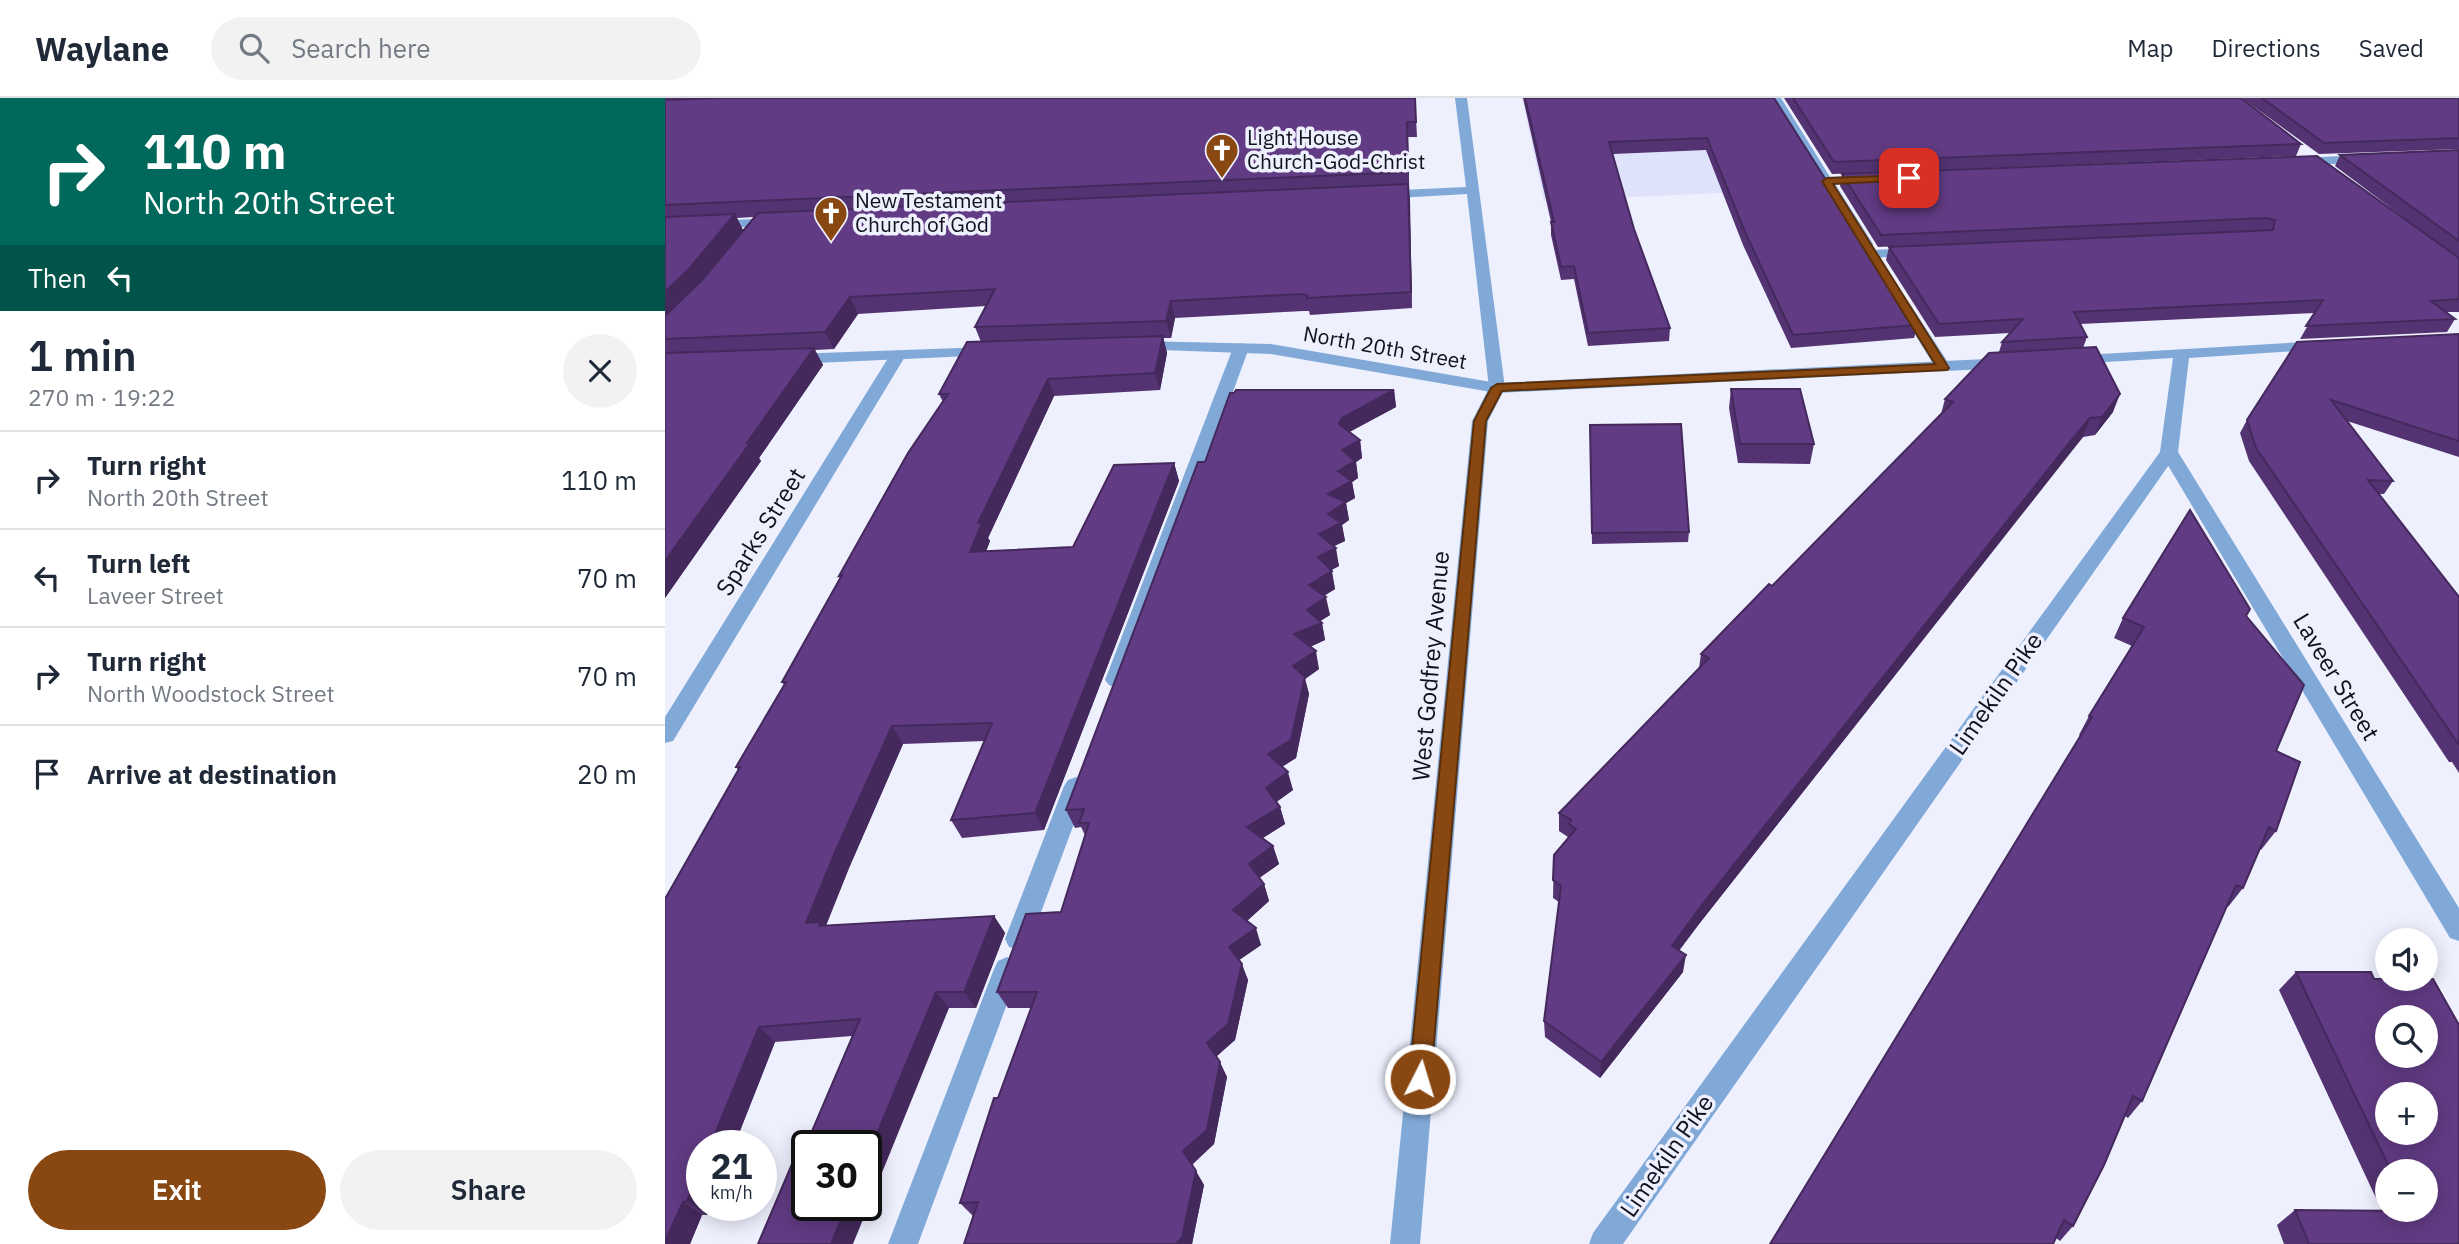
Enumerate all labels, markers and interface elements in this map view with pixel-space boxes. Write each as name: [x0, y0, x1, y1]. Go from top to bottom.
search box: [211, 17, 701, 80]
text: Waylane: [35, 27, 169, 70]
icon: search: [235, 29, 273, 67]
text: Search here: [291, 31, 431, 65]
text: Map: [2127, 32, 2173, 64]
text: Directions: [2211, 32, 2321, 64]
text: Saved: [2359, 32, 2424, 64]
text: 110 m: [143, 119, 287, 182]
place label: Light House Church-God-Christ: [1247, 123, 1425, 175]
icon: right: [28, 126, 119, 217]
church icon: Light House Church-God-Christ: [1203, 131, 1241, 180]
pin: [1879, 148, 1939, 208]
icon: arrive: [1890, 159, 1928, 197]
text: North 20th Street: [143, 181, 396, 223]
place label: New Testament Church of God: [855, 186, 1002, 238]
church icon: New Testament Church of God: [812, 194, 850, 243]
icon: left: [101, 259, 139, 297]
text: Then: [28, 261, 87, 295]
street label: North 20th Street: [1301, 319, 1469, 375]
text: 1 min: [28, 328, 137, 383]
button: close: [563, 334, 637, 408]
text: 270 m · 19:22: [28, 382, 175, 412]
text: Turn right: [87, 448, 206, 482]
icon: right: [28, 461, 66, 499]
street label: Sparks Street: [708, 461, 812, 601]
text: 110 m: [561, 463, 637, 497]
text: North 20th Street: [87, 482, 269, 512]
text: Turn left: [87, 546, 190, 580]
street label: West Godfrey Avenue: [1404, 549, 1456, 782]
icon: left: [28, 559, 66, 597]
text: 70 m: [577, 561, 637, 595]
text: Laveer Street: [87, 580, 224, 610]
street label: Laveer Street: [2286, 607, 2387, 746]
street label: Limekiln Pike: [1941, 626, 2049, 761]
text: Turn right: [87, 644, 206, 678]
icon: right: [28, 657, 66, 695]
text: 70 m: [577, 659, 637, 693]
text: North Woodstock Street: [87, 678, 335, 708]
icon: arrive: [28, 755, 66, 793]
text: Arrive at destination: [87, 757, 337, 791]
text: 20 m: [577, 757, 637, 791]
map controls: [2375, 928, 2438, 1222]
button: sound: [2375, 928, 2438, 991]
button: search: [2375, 1005, 2438, 1068]
position arrow: [1383, 1042, 1457, 1116]
button: +: [2375, 1082, 2438, 1145]
street label: Limekiln Pike: [1612, 1088, 1720, 1223]
speed limit sign: 30: [791, 1130, 882, 1221]
text: 21: [710, 1143, 753, 1189]
button: Exit: [28, 1150, 326, 1230]
button: Share: [340, 1150, 637, 1230]
button: −: [2375, 1159, 2438, 1222]
text: km/h: [710, 1181, 753, 1204]

